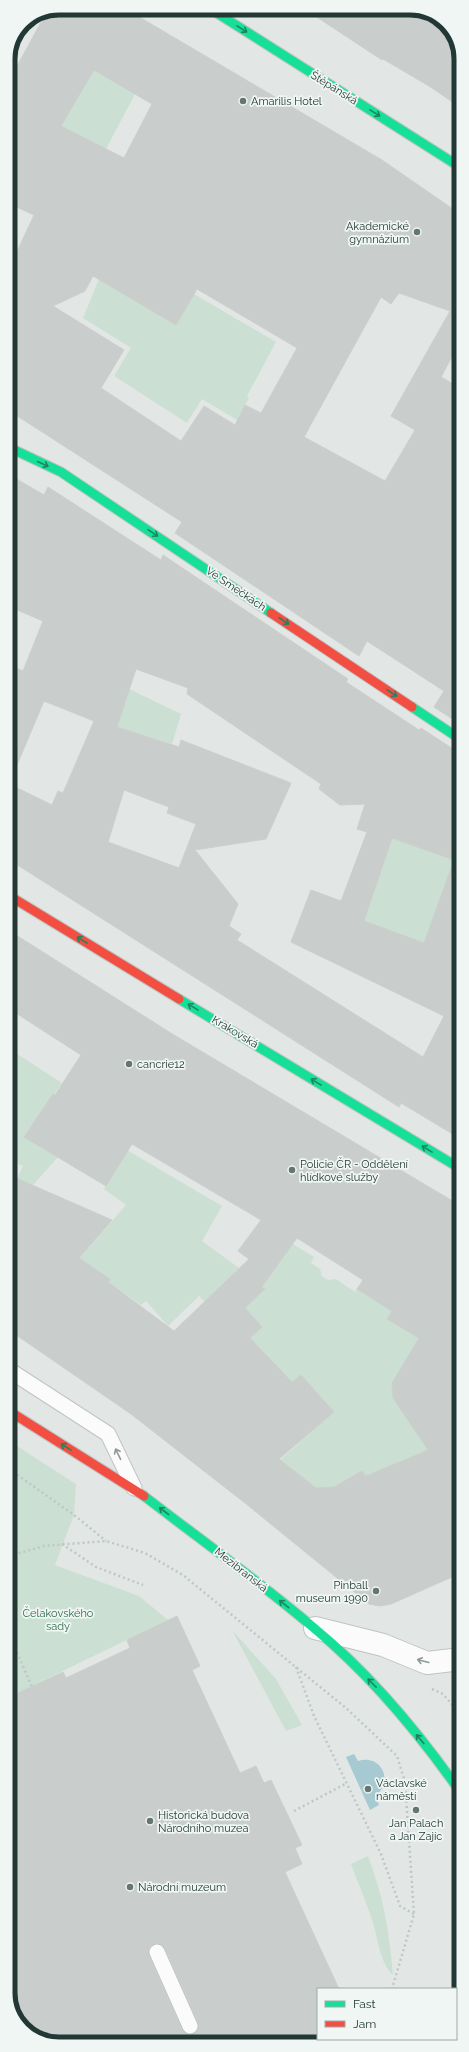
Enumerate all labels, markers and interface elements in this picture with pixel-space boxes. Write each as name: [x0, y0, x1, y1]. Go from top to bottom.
one-way arrow: [236, 25, 247, 33]
street label: Štěpánská: [308, 68, 360, 108]
place label: Amarilis Hotel: [251, 95, 322, 108]
marker: Amarilis Hotel: [238, 96, 248, 106]
one-way arrow: [369, 110, 381, 118]
place label: Akademické gymnázium: [346, 220, 410, 246]
marker: Akademické gymnázium: [412, 227, 422, 237]
one-way arrow: [37, 461, 49, 468]
one-way arrow: [147, 529, 158, 537]
street label: Ve Smečkách: [204, 564, 268, 614]
one-way arrow: [278, 617, 289, 625]
one-way arrow: [387, 689, 398, 698]
one-way arrow: [76, 935, 88, 943]
one-way arrow: [188, 1003, 199, 1011]
street label: Krakovská: [210, 1013, 260, 1051]
place label: cancrie12: [137, 1058, 185, 1071]
marker: cancrie12: [124, 1059, 134, 1069]
one-way arrow: [310, 1077, 322, 1085]
one-way arrow: [421, 1144, 433, 1152]
place label: Policie ČR - Oddělení hlídkové služby: [300, 1157, 409, 1184]
marker: Policie ČR - Oddělení hlídkové služby: [287, 1165, 297, 1175]
one-way arrow: [60, 1442, 72, 1450]
one-way arrow: [114, 1449, 121, 1461]
one-way arrow: [158, 1507, 169, 1515]
street label: Mezibranská: [212, 1545, 270, 1595]
place label: Pinball museum 1990: [296, 1579, 368, 1605]
marker: Pinball museum 1990: [371, 1586, 381, 1596]
one-way arrow: [279, 1600, 290, 1609]
park label: Čelakovského sady: [23, 1606, 94, 1633]
one-way arrow: [416, 1657, 429, 1664]
one-way arrow: [367, 1678, 377, 1688]
one-way arrow: [415, 1734, 424, 1744]
place label: Václavské náměstí: [376, 1777, 427, 1803]
marker: Václavské náměstí: [363, 1784, 373, 1794]
marker: Jan Palach a Jan Zajíc: [411, 1805, 421, 1815]
place label: Historická budova Národního muzea: [158, 1809, 249, 1835]
marker: Historická budova Národního muzea: [145, 1816, 155, 1826]
place label: Jan Palach a Jan Zajíc: [389, 1817, 443, 1843]
place label: Národní muzeum: [138, 1881, 226, 1894]
marker: Národní muzeum: [125, 1882, 135, 1892]
legend: [317, 1988, 457, 2040]
text: Fast: [353, 1997, 376, 2011]
text: Jam: [353, 2017, 376, 2031]

